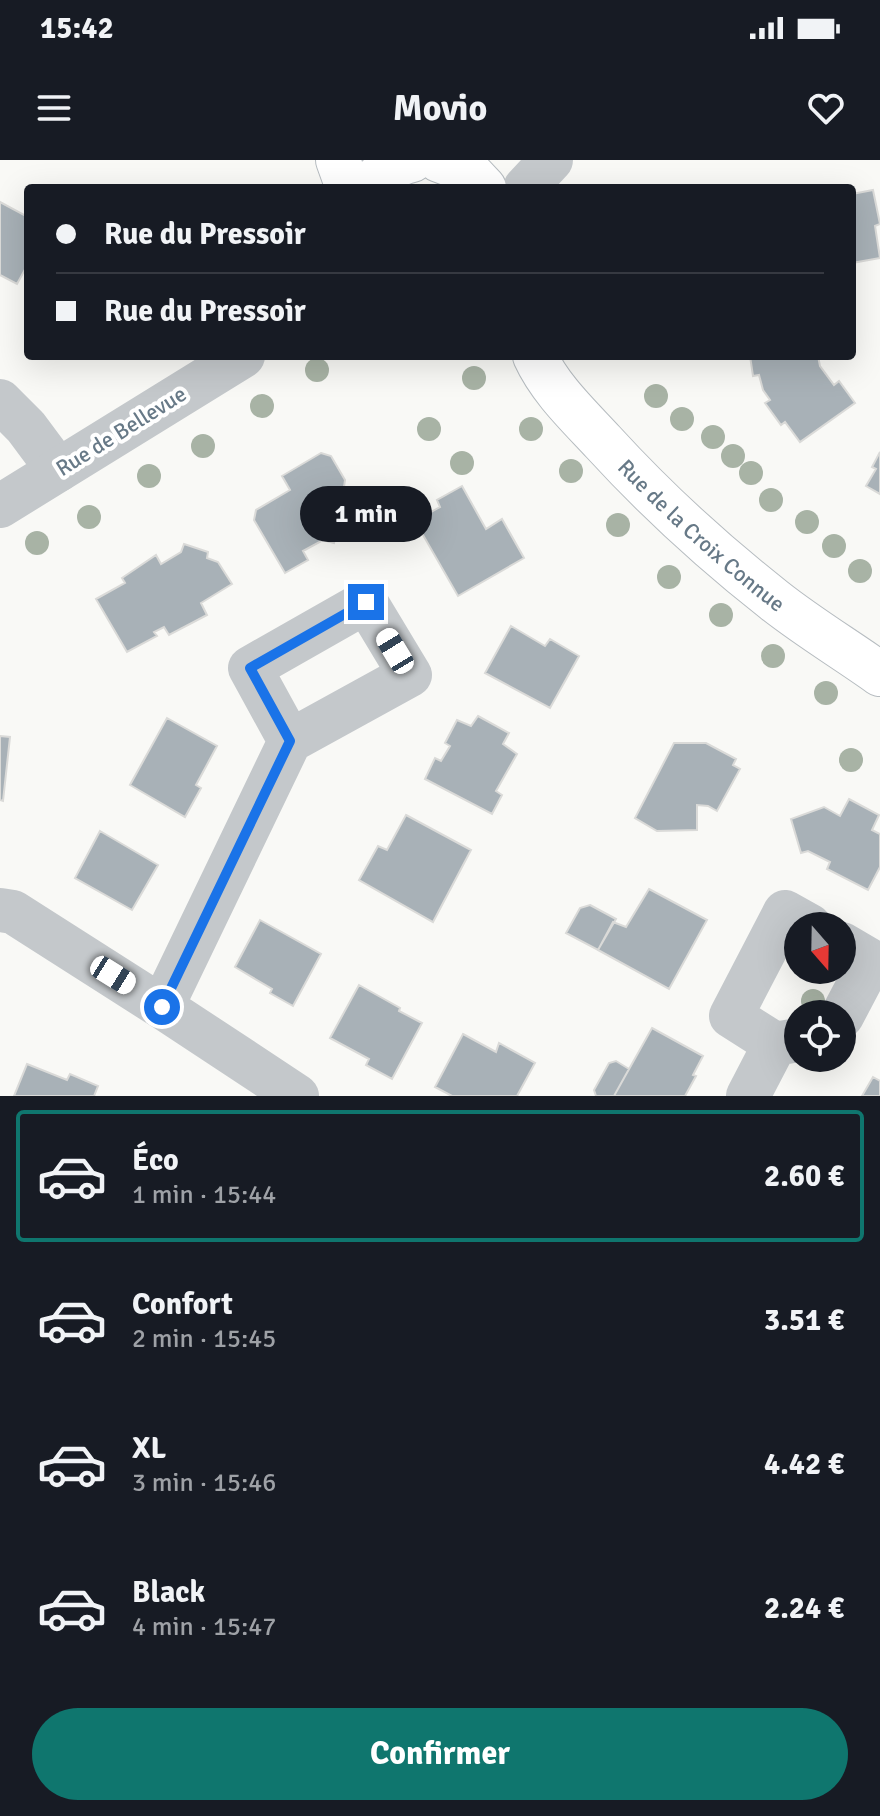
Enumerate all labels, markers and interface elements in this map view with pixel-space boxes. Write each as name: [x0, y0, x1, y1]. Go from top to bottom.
text: 15:42: [40, 10, 114, 47]
icon: menu: [32, 86, 76, 130]
text: Movio: [393, 86, 487, 131]
icon: heart: [804, 86, 848, 130]
text: Rue du Pressoir: [104, 216, 306, 253]
text: Rue du Pressoir: [104, 293, 306, 330]
street label: Rue de Bellevue: [51, 380, 191, 482]
street label: Rue de la Croix Connue: [612, 453, 791, 617]
callout: 1 min: [300, 486, 432, 542]
text: 1 min: [335, 498, 397, 530]
route end: [348, 584, 384, 620]
car: [372, 624, 418, 678]
north arrow: [784, 912, 856, 984]
map controls: [784, 912, 856, 1072]
car: [86, 952, 140, 998]
route start: [144, 989, 180, 1025]
button: locate: [784, 1000, 856, 1072]
icon: car: [36, 1140, 108, 1212]
text: Éco: [132, 1142, 179, 1179]
text: 2.60 €: [764, 1158, 844, 1195]
text: 1 min · 15:44: [132, 1179, 276, 1211]
icon: car: [36, 1284, 108, 1356]
text: Confort: [132, 1286, 233, 1323]
text: 3.51 €: [764, 1302, 844, 1339]
text: 2 min · 15:45: [132, 1323, 276, 1355]
icon: car: [36, 1428, 108, 1500]
text: XL: [132, 1430, 166, 1467]
text: 4.42 €: [764, 1446, 844, 1483]
text: 3 min · 15:46: [132, 1467, 276, 1499]
icon: car: [36, 1572, 108, 1644]
text: Black: [132, 1574, 205, 1611]
text: 2.24 €: [764, 1590, 844, 1627]
text: 4 min · 15:47: [132, 1611, 276, 1643]
button: Confirmer: [32, 1708, 848, 1800]

